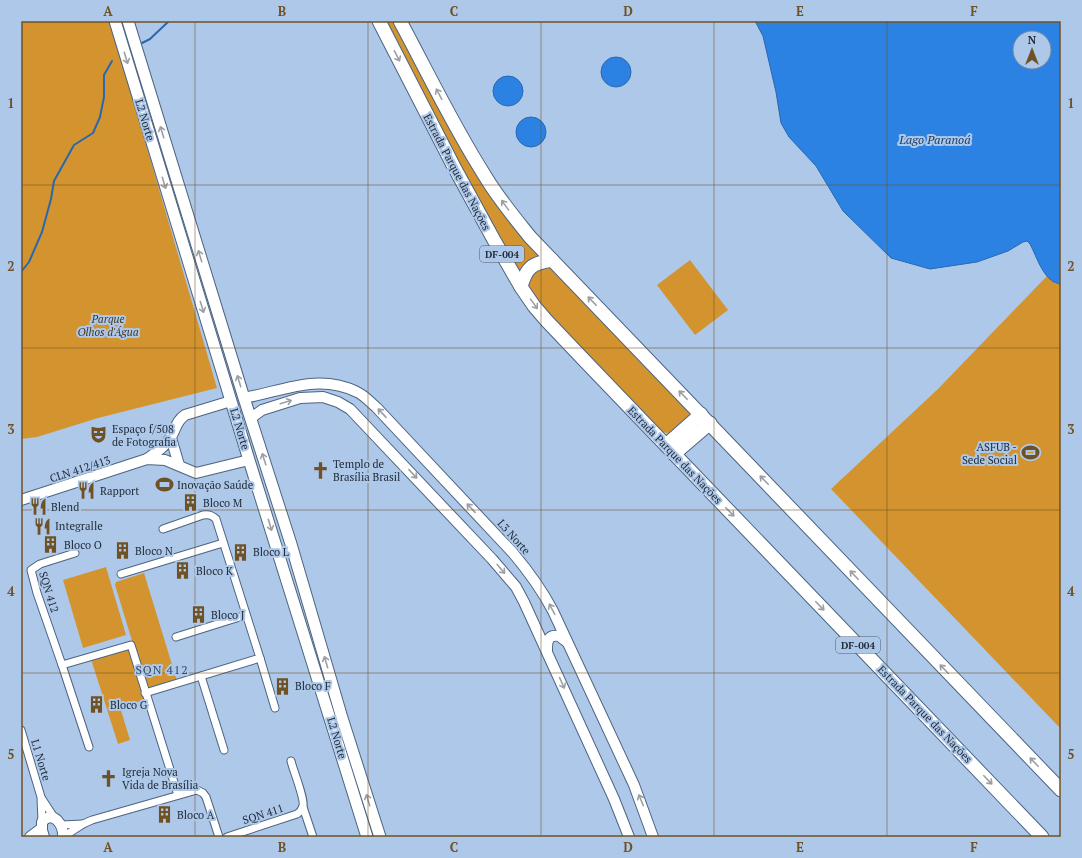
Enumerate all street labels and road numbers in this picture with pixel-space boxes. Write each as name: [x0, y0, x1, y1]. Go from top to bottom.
street label: L2 Norte: [132, 98, 158, 143]
street label: Estrada Parque das Nações: [420, 111, 494, 233]
road number: DF-004: [480, 246, 524, 262]
street label: Estrada Parque das Nações: [625, 403, 725, 507]
street label: L2 Norte: [227, 407, 253, 452]
street label: CLN 412/413: [48, 453, 112, 485]
street label: L3 Norte: [495, 517, 534, 558]
street label: SQN 412: [36, 570, 62, 614]
road number: DF-004: [836, 637, 880, 653]
street label: Estrada Parque das Nações: [875, 662, 975, 766]
street label: L2 Norte: [324, 716, 350, 761]
street label: L1 Norte: [28, 738, 54, 783]
street label: SQN 411: [241, 801, 285, 827]

